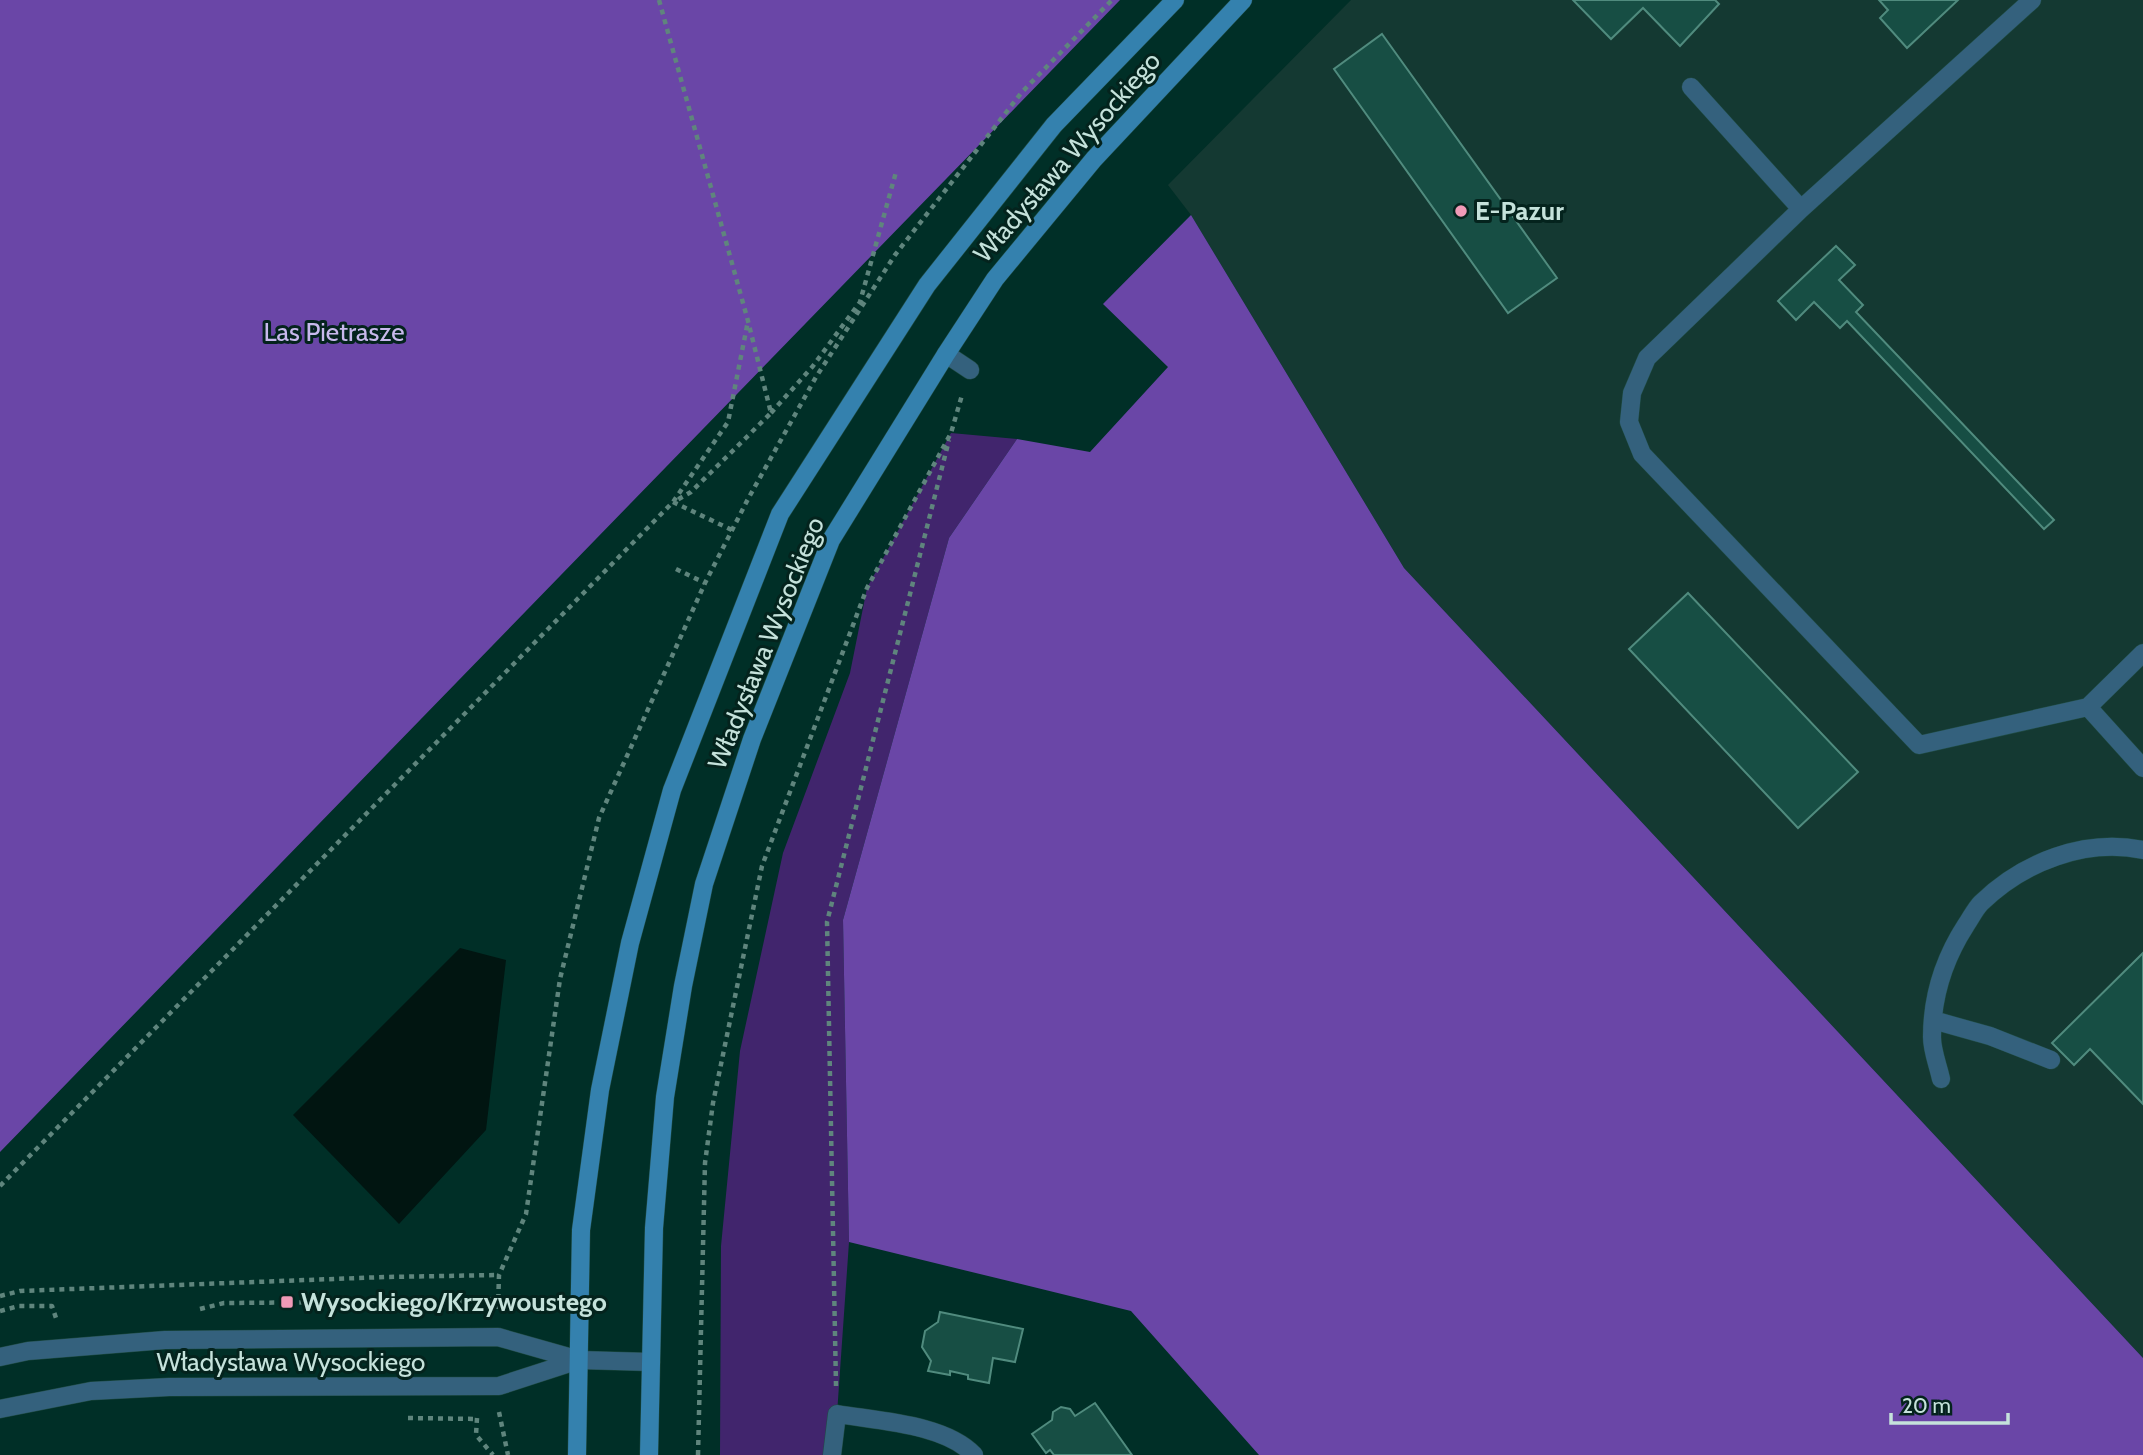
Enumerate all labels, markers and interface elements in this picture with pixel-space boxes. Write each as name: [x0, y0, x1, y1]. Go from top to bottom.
street label: Władysława Wysockiego: [967, 45, 1167, 269]
place label: E-Pazur: [1475, 195, 1564, 227]
marker: E-Pazur: [1453, 203, 1469, 219]
park label: Las Pietrasze: [264, 316, 404, 348]
street label: Władysława Wysockiego: [701, 512, 831, 774]
place label: Wysockiego/Krzywoustego: [301, 1286, 607, 1318]
marker: Wysockiego/Krzywoustego: [279, 1294, 295, 1310]
street label: Władysława Wysockiego: [157, 1346, 425, 1378]
scale bar: [1891, 1382, 2008, 1426]
text: 20 m: [1902, 1393, 1951, 1418]

